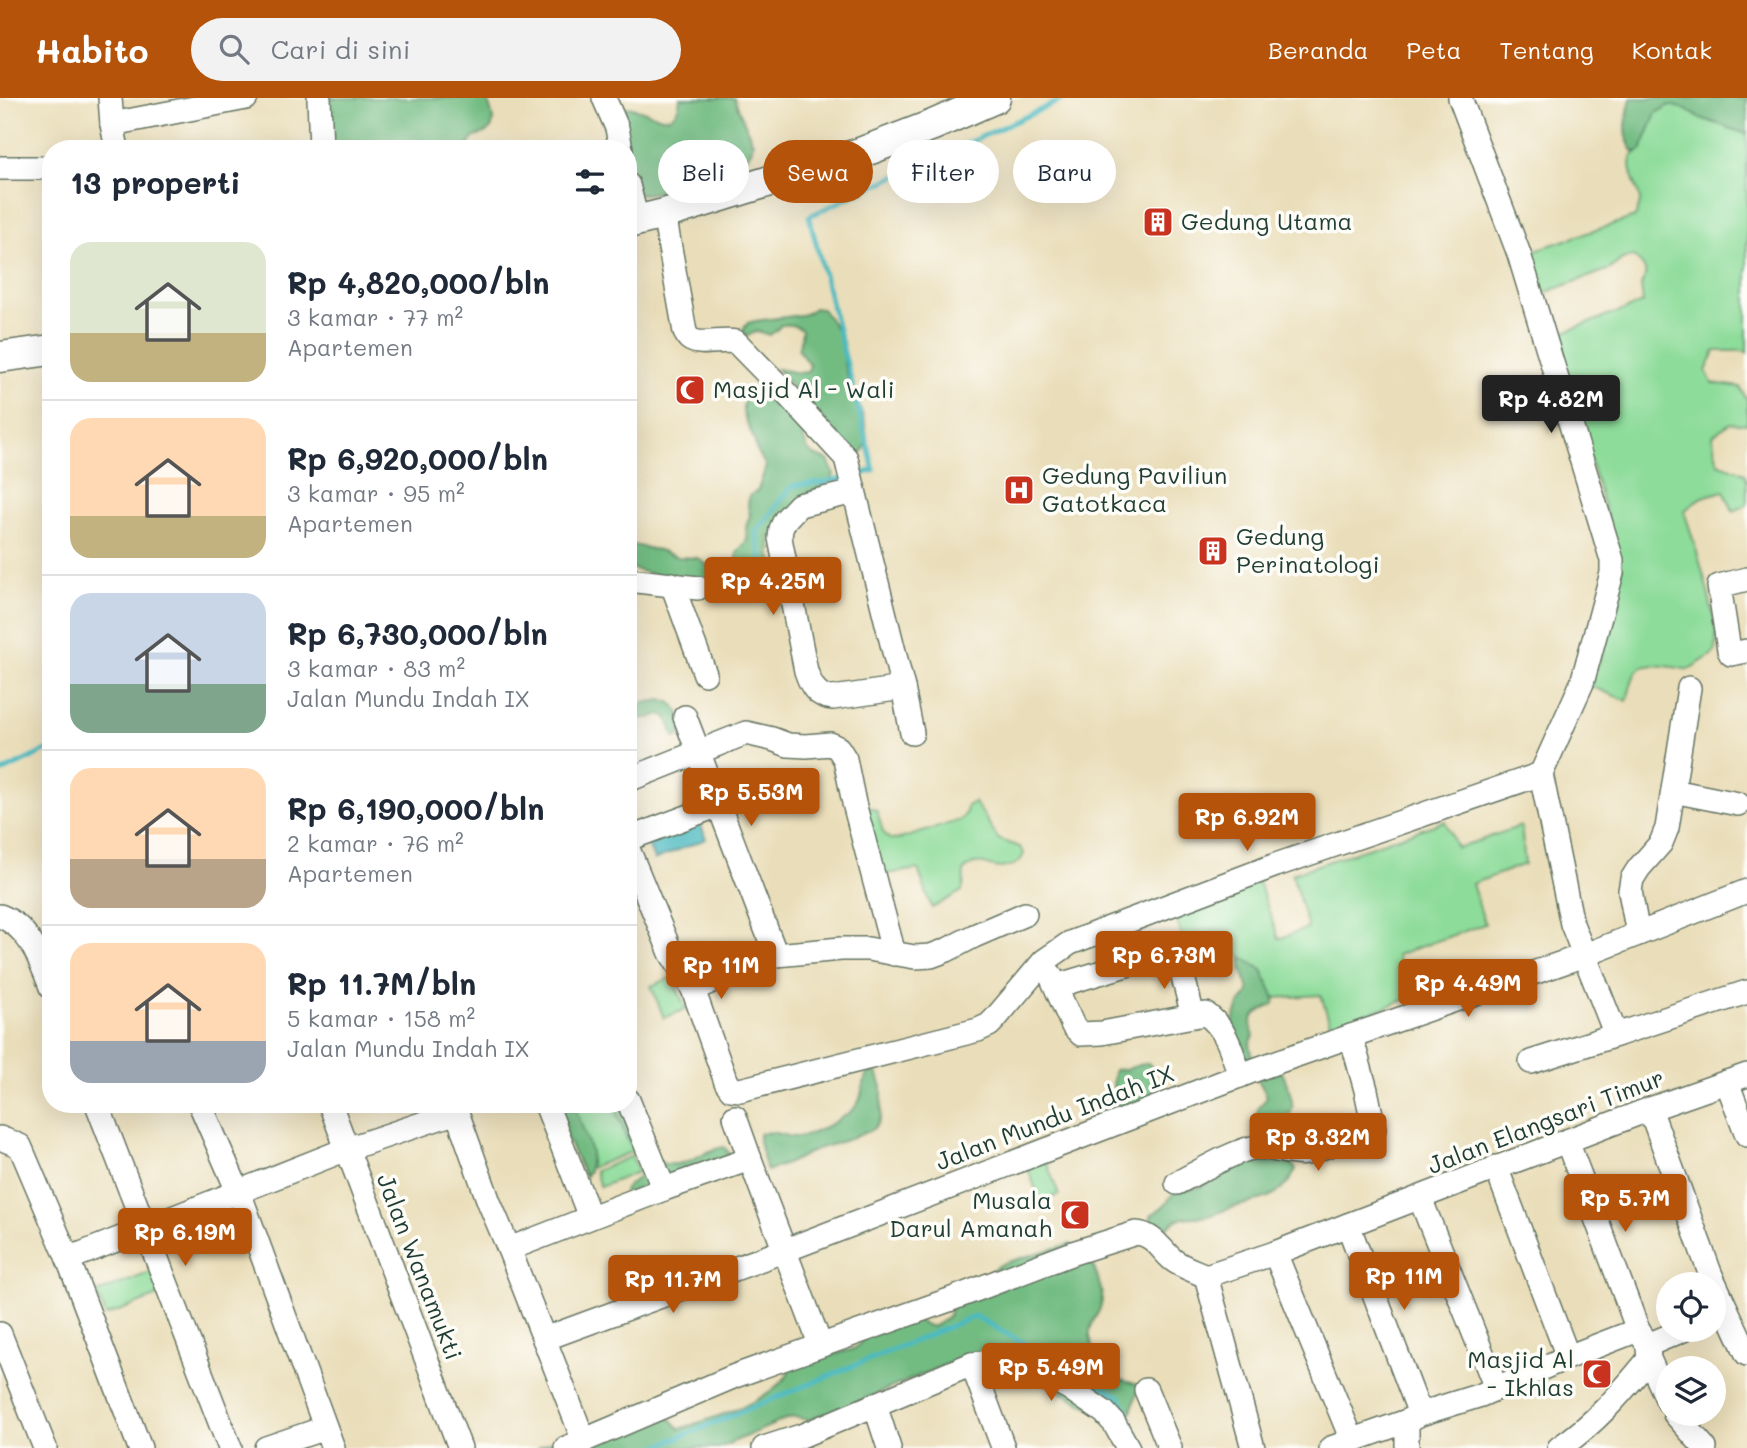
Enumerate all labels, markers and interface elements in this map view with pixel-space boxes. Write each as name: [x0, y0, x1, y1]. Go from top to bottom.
search box: [191, 18, 681, 81]
text: Habito: [35, 28, 149, 71]
icon: search: [215, 30, 253, 68]
text: Cari di sini: [271, 32, 410, 66]
text: Beranda: [1268, 34, 1368, 65]
text: Peta: [1406, 34, 1461, 65]
text: Tentang: [1499, 34, 1594, 65]
text: Kontak: [1632, 34, 1712, 65]
chip: Beli: [658, 140, 749, 203]
chip: Sewa: [763, 140, 873, 203]
chip: Filter: [887, 140, 999, 203]
chip: Baru: [1013, 140, 1116, 203]
text: 13 properti: [70, 162, 241, 202]
icon: filters: [571, 163, 609, 201]
building icon: Gedung Utama: [1141, 205, 1175, 239]
place label: Gedung Utama: [1181, 205, 1352, 236]
text: Rp 4,820,000/bln: [287, 262, 549, 302]
icon: home: [126, 270, 210, 354]
text: 3 kamar · 77 m²: [287, 302, 463, 332]
text: Apartemen: [287, 332, 413, 362]
mosque icon: Masjid Al - Wali: [673, 373, 707, 407]
place label: Masjid Al - Wali: [713, 373, 895, 404]
pin: Rp 4.82M: [1479, 376, 1623, 435]
text: Rp 4.82M: [1498, 383, 1604, 413]
text: Rp 6,920,000/bln: [287, 438, 548, 478]
icon: home: [126, 446, 210, 530]
place label: Gedung Paviliun Gatotkaca: [1042, 459, 1227, 518]
hospital icon: Gedung Paviliun Gatotkaca: [1002, 473, 1036, 507]
text: 3 kamar · 95 m²: [287, 478, 465, 508]
text: Apartemen: [287, 508, 413, 538]
place label: Gedung Perinatologi: [1236, 520, 1379, 579]
building icon: Gedung Perinatologi: [1196, 534, 1230, 568]
pin: Rp 4.25M: [701, 558, 845, 617]
text: Rp 4.25M: [720, 565, 826, 595]
text: Rp 6,730,000/bln: [287, 613, 548, 653]
icon: home: [126, 621, 210, 705]
text: 3 kamar · 83 m²: [287, 653, 465, 683]
text: Jalan Mundu Indah IX: [287, 683, 530, 713]
pin: Rp 5.53M: [679, 768, 823, 828]
text: Rp 5.53M: [698, 776, 804, 806]
text: Rp 6,190,000/bln: [287, 788, 544, 828]
pin: Rp 6.92M: [1175, 794, 1319, 853]
icon: home: [126, 796, 210, 880]
text: Rp 6.92M: [1195, 801, 1299, 831]
text: 2 kamar · 76 m²: [287, 828, 464, 858]
text: Apartemen: [287, 858, 413, 888]
pin: Rp 6.73M: [1092, 932, 1236, 991]
text: Rp 6.73M: [1112, 939, 1216, 969]
pin: Rp 11M: [664, 942, 778, 1001]
text: Rp 11M: [682, 949, 760, 979]
pin: Rp 4.49M: [1396, 960, 1540, 1019]
text: Rp 11.7M/bln: [287, 963, 476, 1003]
text: Rp 4.49M: [1414, 967, 1522, 997]
icon: home: [126, 971, 210, 1055]
text: 5 kamar · 158 m²: [287, 1003, 475, 1033]
text: Jalan Mundu Indah IX: [287, 1033, 530, 1063]
street label: Jalan Mundu Indah IX: [931, 1057, 1178, 1176]
street label: Jalan Elangsari Timur: [1423, 1061, 1668, 1180]
pin: Rp 3.32M: [1246, 1114, 1390, 1173]
text: Rp 3.32M: [1266, 1121, 1370, 1151]
street label: Jalan Wanamukti: [371, 1169, 470, 1364]
pin: Rp 5.7M: [1560, 1174, 1690, 1234]
text: Rp 5.7M: [1580, 1182, 1670, 1212]
place label: Musala Darul Amanah: [889, 1184, 1052, 1243]
mosque icon: Musala Darul Amanah: [1058, 1198, 1092, 1232]
pin: Rp 6.19M: [113, 1208, 257, 1268]
text: Rp 6.19M: [134, 1216, 236, 1246]
pin: Rp 11M: [1347, 1252, 1461, 1312]
pin: Rp 11.7M: [601, 1256, 745, 1315]
text: Rp 11M: [1365, 1260, 1443, 1290]
text: Rp 11.7M: [624, 1263, 722, 1293]
map controls: [1656, 1272, 1726, 1426]
button: locate: [1656, 1272, 1726, 1342]
place label: Masjid Al - Ikhlas: [1467, 1343, 1574, 1402]
pin: Rp 5.49M: [979, 1344, 1123, 1403]
text: Rp 5.49M: [998, 1351, 1104, 1381]
button: layers: [1656, 1356, 1726, 1426]
mosque icon: Masjid Al - Ikhlas: [1580, 1357, 1614, 1391]

